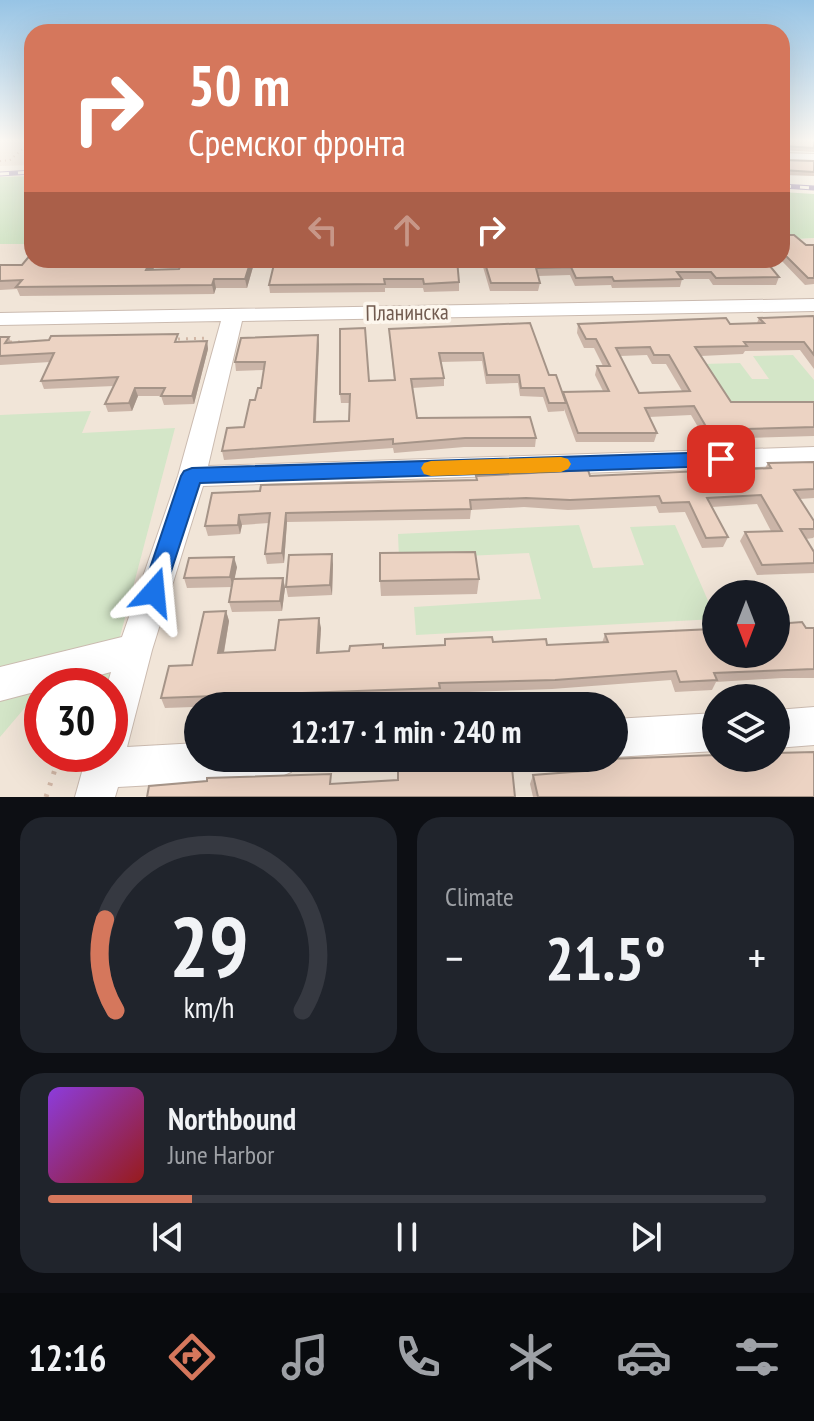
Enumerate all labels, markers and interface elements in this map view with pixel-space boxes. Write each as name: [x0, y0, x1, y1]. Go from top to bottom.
text: 50 m: [188, 49, 290, 121]
icon: right: [56, 56, 160, 160]
text: Сремског фронта: [188, 119, 406, 166]
icon: left: [301, 208, 345, 252]
icon: ahead: [385, 208, 429, 252]
icon: right: [469, 208, 513, 252]
street label: Планинска: [365, 297, 449, 327]
pin: [687, 425, 755, 493]
icon: arrive: [699, 437, 743, 481]
position arrow: [112, 550, 196, 634]
north arrow: [702, 580, 790, 668]
map controls: [702, 580, 790, 772]
speed limit sign: 30: [24, 668, 128, 772]
button: layers: [702, 684, 790, 772]
text: 12:17 · 1 min · 240 m: [291, 712, 521, 751]
text: Climate: [445, 880, 514, 913]
text: 29: [169, 892, 248, 1000]
text: 21.5°: [545, 919, 666, 997]
text: −: [445, 929, 463, 986]
text: +: [748, 929, 766, 986]
text: km/h: [183, 989, 234, 1026]
text: Northbound: [168, 1099, 296, 1138]
text: June Harbor: [168, 1138, 274, 1171]
icon: previous: [146, 1215, 190, 1259]
icon: pause: [385, 1215, 429, 1259]
icon: next: [624, 1215, 668, 1259]
icon: directions: [164, 1329, 220, 1385]
icon: music: [277, 1329, 333, 1385]
icon: phone: [390, 1329, 446, 1385]
icon: climate: [503, 1329, 559, 1385]
icon: car: [616, 1329, 672, 1385]
icon: filters: [729, 1329, 785, 1385]
text: 12:16: [29, 1334, 106, 1381]

